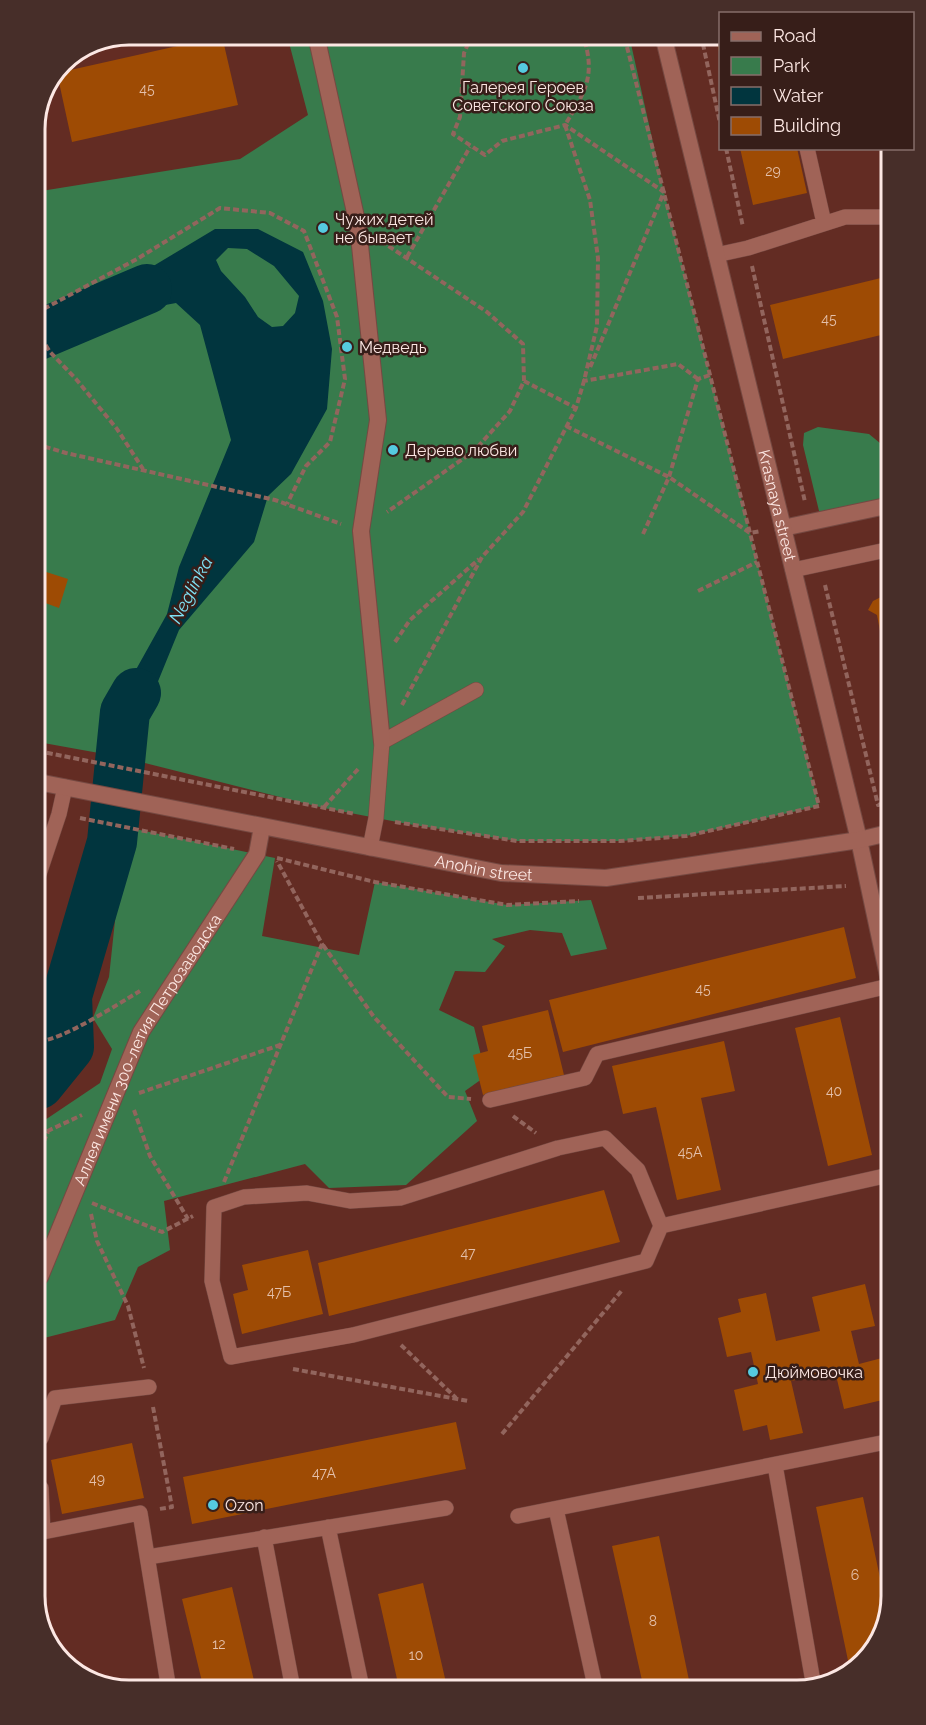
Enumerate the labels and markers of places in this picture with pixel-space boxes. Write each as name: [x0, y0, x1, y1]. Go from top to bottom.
marker: Галерея Героев Советского Союза: [516, 61, 530, 75]
place label: Галерея Героев Советского Союза: [452, 78, 594, 115]
place label: Чужих детей не бывает: [335, 210, 433, 247]
marker: Чужих детей не бывает: [316, 221, 330, 235]
place label: Медведь: [359, 338, 427, 357]
marker: Медведь: [340, 340, 354, 354]
place label: Дерево любви: [405, 441, 517, 460]
marker: Дерево любви: [386, 443, 400, 457]
place label: Дюймовочка: [765, 1363, 863, 1382]
marker: Дюймовочка: [746, 1365, 760, 1379]
place label: Ozon: [225, 1496, 264, 1515]
marker: Ozon: [206, 1498, 220, 1512]

